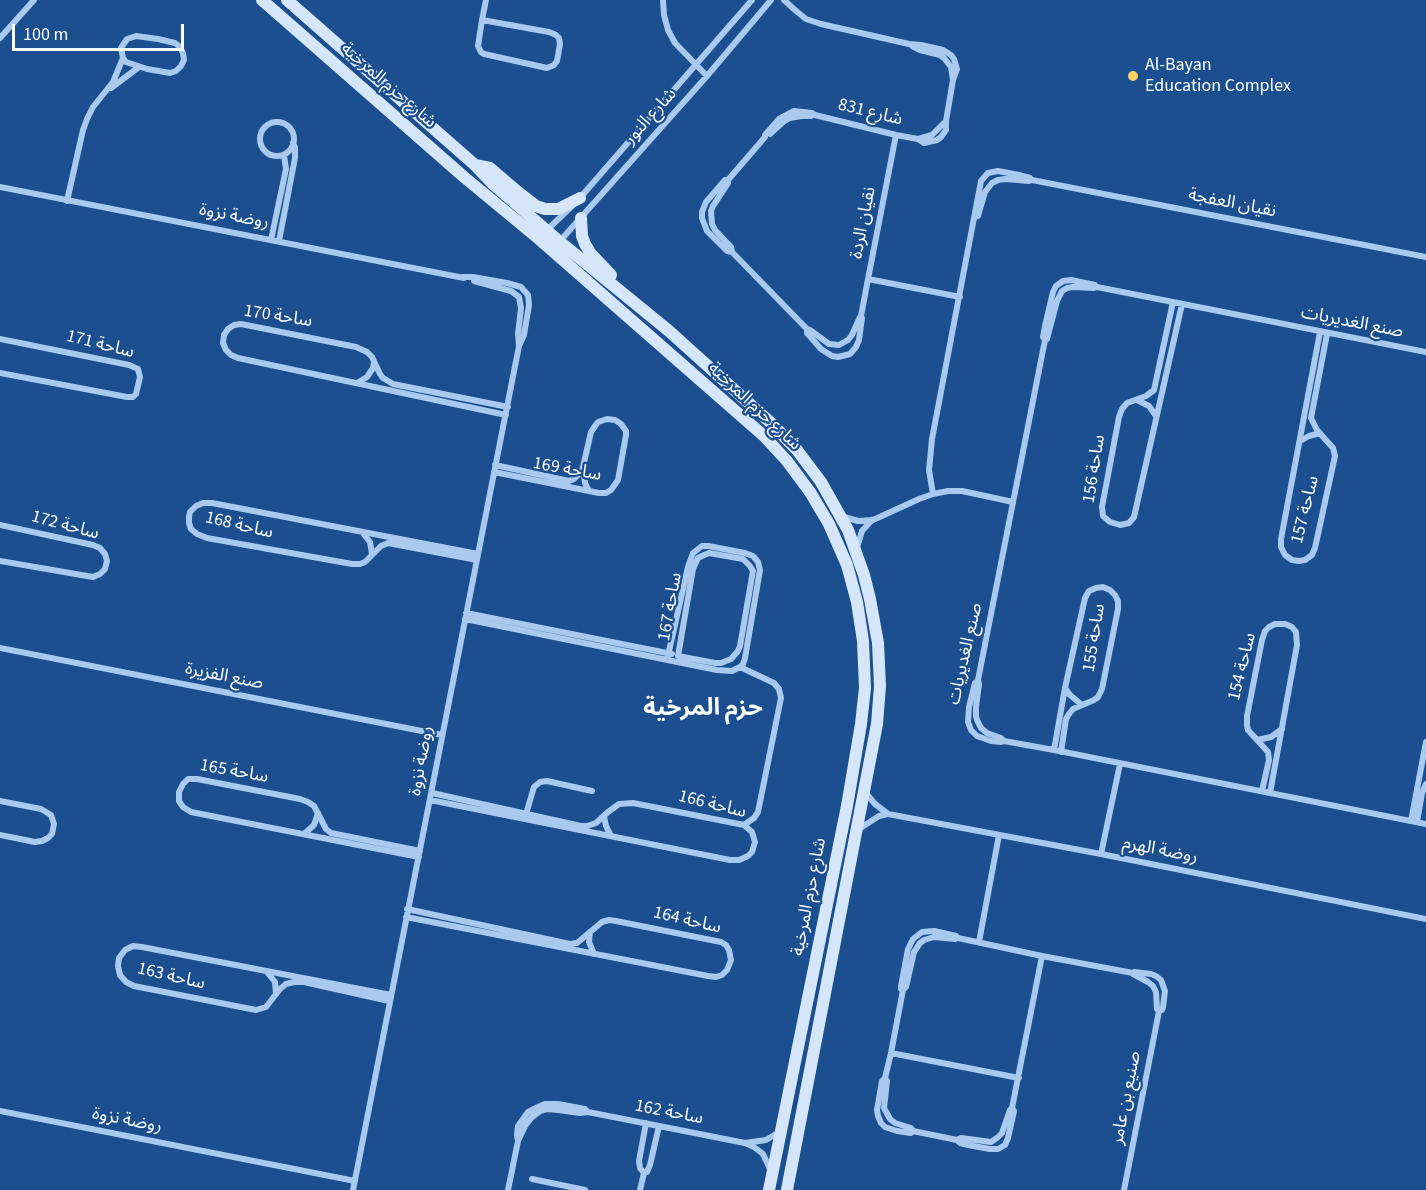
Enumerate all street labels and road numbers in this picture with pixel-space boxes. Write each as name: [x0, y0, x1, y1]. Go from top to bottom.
street label: شارع حزم المرخية: [336, 39, 440, 133]
street label: شارع النور: [620, 84, 682, 150]
street label: شارع 831: [836, 95, 904, 131]
street label: نقيان الردة: [846, 185, 882, 261]
street label: نقيان العفجة: [1186, 185, 1278, 223]
street label: روضة نزوة: [197, 200, 271, 234]
street label: ساحة 170: [242, 301, 314, 333]
street label: صنع الغديريات: [1299, 302, 1405, 344]
street label: ساحة 171: [64, 326, 136, 364]
street label: شارع حزم المرخية: [703, 358, 805, 456]
street label: ساحة 156: [1079, 433, 1111, 505]
street label: ساحة 169: [531, 453, 603, 487]
street label: ساحة 157: [1287, 474, 1325, 546]
street label: ساحة 172: [29, 507, 101, 545]
street label: ساحة 168: [203, 508, 275, 544]
street label: ساحة 167: [654, 571, 688, 643]
street label: صنع الغديريات: [944, 601, 988, 707]
street label: ساحة 155: [1079, 602, 1111, 674]
street label: ساحة 154: [1224, 631, 1262, 703]
street label: صنع الفزيرة: [183, 659, 265, 695]
street label: روضة نزوة: [405, 724, 439, 798]
street label: ساحة 165: [198, 755, 270, 789]
street label: ساحة 166: [676, 786, 748, 824]
street label: روضة الهرم: [1120, 833, 1200, 869]
street label: شارع حزم المرخية: [788, 836, 832, 958]
street label: ساحة 164: [651, 903, 723, 939]
street label: ساحة 163: [135, 959, 207, 995]
street label: صنيع بن عامر: [1107, 1049, 1147, 1147]
street label: ساحة 162: [633, 1096, 705, 1130]
street label: روضة نزوة: [90, 1104, 164, 1138]

